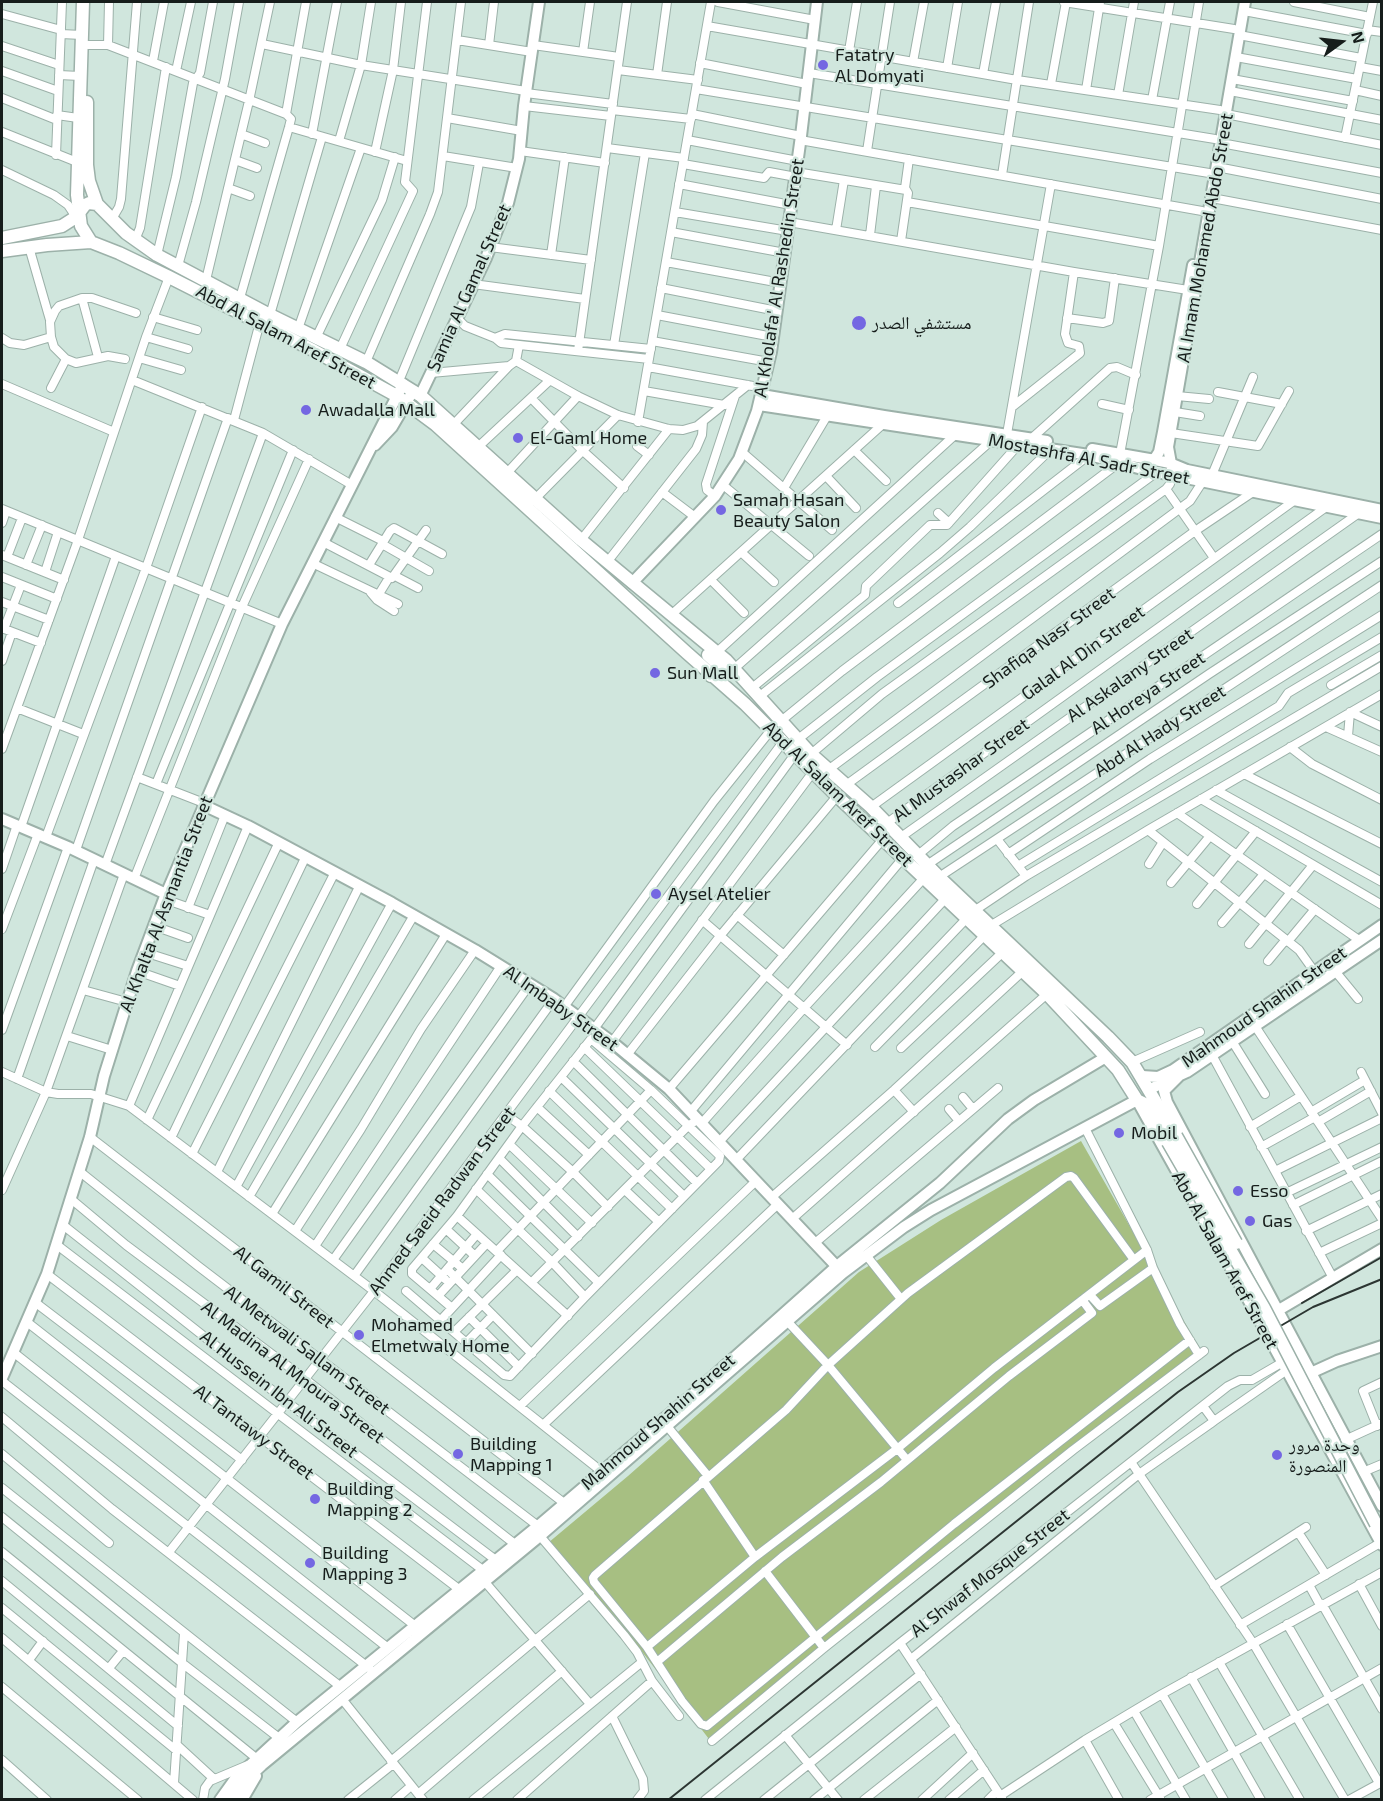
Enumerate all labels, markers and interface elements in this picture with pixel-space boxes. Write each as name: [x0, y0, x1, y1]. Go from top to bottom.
north arrow: [1311, 12, 1371, 72]
text: N: [1348, 29, 1370, 45]
place label: Fatatry Al Domyati: [835, 44, 924, 86]
marker: Fatatry Al Domyati: [816, 58, 830, 72]
street label: Al Imam Mohamed Abdo Street: [1172, 112, 1238, 364]
street label: Al Kholafa' Al Rashedin Street: [749, 157, 809, 399]
street label: Samia Al Gamal Street: [422, 201, 516, 375]
street label: Abd Al Salam Aref Street: [193, 281, 379, 393]
place label: مستشفي الصدر: [872, 312, 971, 334]
marker: مستشفي الصدر: [850, 314, 868, 332]
place label: Awadalla Mall: [318, 399, 435, 421]
marker: Awadalla Mall: [299, 403, 313, 417]
place label: El-Gaml Home: [530, 427, 647, 449]
street label: Mostashfa Al Sadr Street: [987, 429, 1191, 489]
marker: El-Gaml Home: [511, 431, 525, 445]
place label: Samah Hasan Beauty Salon: [733, 489, 844, 532]
marker: Samah Hasan Beauty Salon: [714, 503, 728, 517]
street label: Shafiqa Nasr Street: [979, 583, 1119, 693]
street label: Galal Al Din Street: [1017, 601, 1149, 705]
street label: Al Askalany Street: [1063, 623, 1197, 727]
street label: Al Horeya Street: [1087, 647, 1209, 739]
place label: Sun Mall: [667, 662, 738, 684]
marker: Sun Mall: [648, 666, 662, 680]
street label: Abd Al Hady Street: [1090, 681, 1230, 781]
street label: Al Mustashar Street: [889, 713, 1033, 827]
street label: Abd Al Salam Aref Street: [759, 717, 917, 871]
street label: Al Khalta Al Asmantia Street: [115, 793, 217, 1015]
place label: Aysel Atelier: [668, 883, 771, 905]
marker: Aysel Atelier: [649, 887, 663, 901]
street label: Mahmoud Shahin Street: [1177, 942, 1351, 1072]
street label: Al Imbaby Street: [500, 960, 622, 1056]
street label: Ahmed Saeid Radwan Street: [364, 1103, 520, 1299]
place label: Mobil: [1131, 1122, 1177, 1144]
marker: Mobil: [1112, 1126, 1126, 1140]
street label: Abd Al Salam Aref Street: [1167, 1167, 1283, 1353]
place label: Esso: [1250, 1180, 1289, 1202]
marker: Esso: [1231, 1184, 1245, 1198]
place label: Gas: [1262, 1210, 1292, 1232]
marker: Gas: [1243, 1214, 1257, 1228]
street label: Al Gamil Street: [230, 1241, 338, 1333]
street label: Al Metwali Sallam Street: [220, 1281, 394, 1419]
street label: Al Madina Al Mnoura Street: [197, 1296, 389, 1448]
place label: Mohamed Elmetwaly Home: [371, 1314, 510, 1356]
street label: Al Hussein Ibn Ali Street: [196, 1326, 362, 1462]
marker: Mohamed Elmetwaly Home: [352, 1328, 366, 1342]
street label: Mahmoud Shahin Street: [577, 1349, 739, 1495]
street label: Al Tantawy Street: [190, 1380, 318, 1484]
place label: Building Mapping 1: [470, 1433, 553, 1476]
place label: وحدة مرور المنصورة: [1289, 1434, 1360, 1476]
marker: Building Mapping 1: [451, 1447, 465, 1461]
marker: وحدة مرور المنصورة: [1270, 1448, 1284, 1462]
place label: Building Mapping 2: [327, 1478, 413, 1520]
marker: Building Mapping 2: [308, 1492, 322, 1506]
street label: Al Shwaf Mosque Street: [906, 1504, 1074, 1642]
place label: Building Mapping 3: [322, 1542, 408, 1584]
marker: Building Mapping 3: [303, 1556, 317, 1570]

